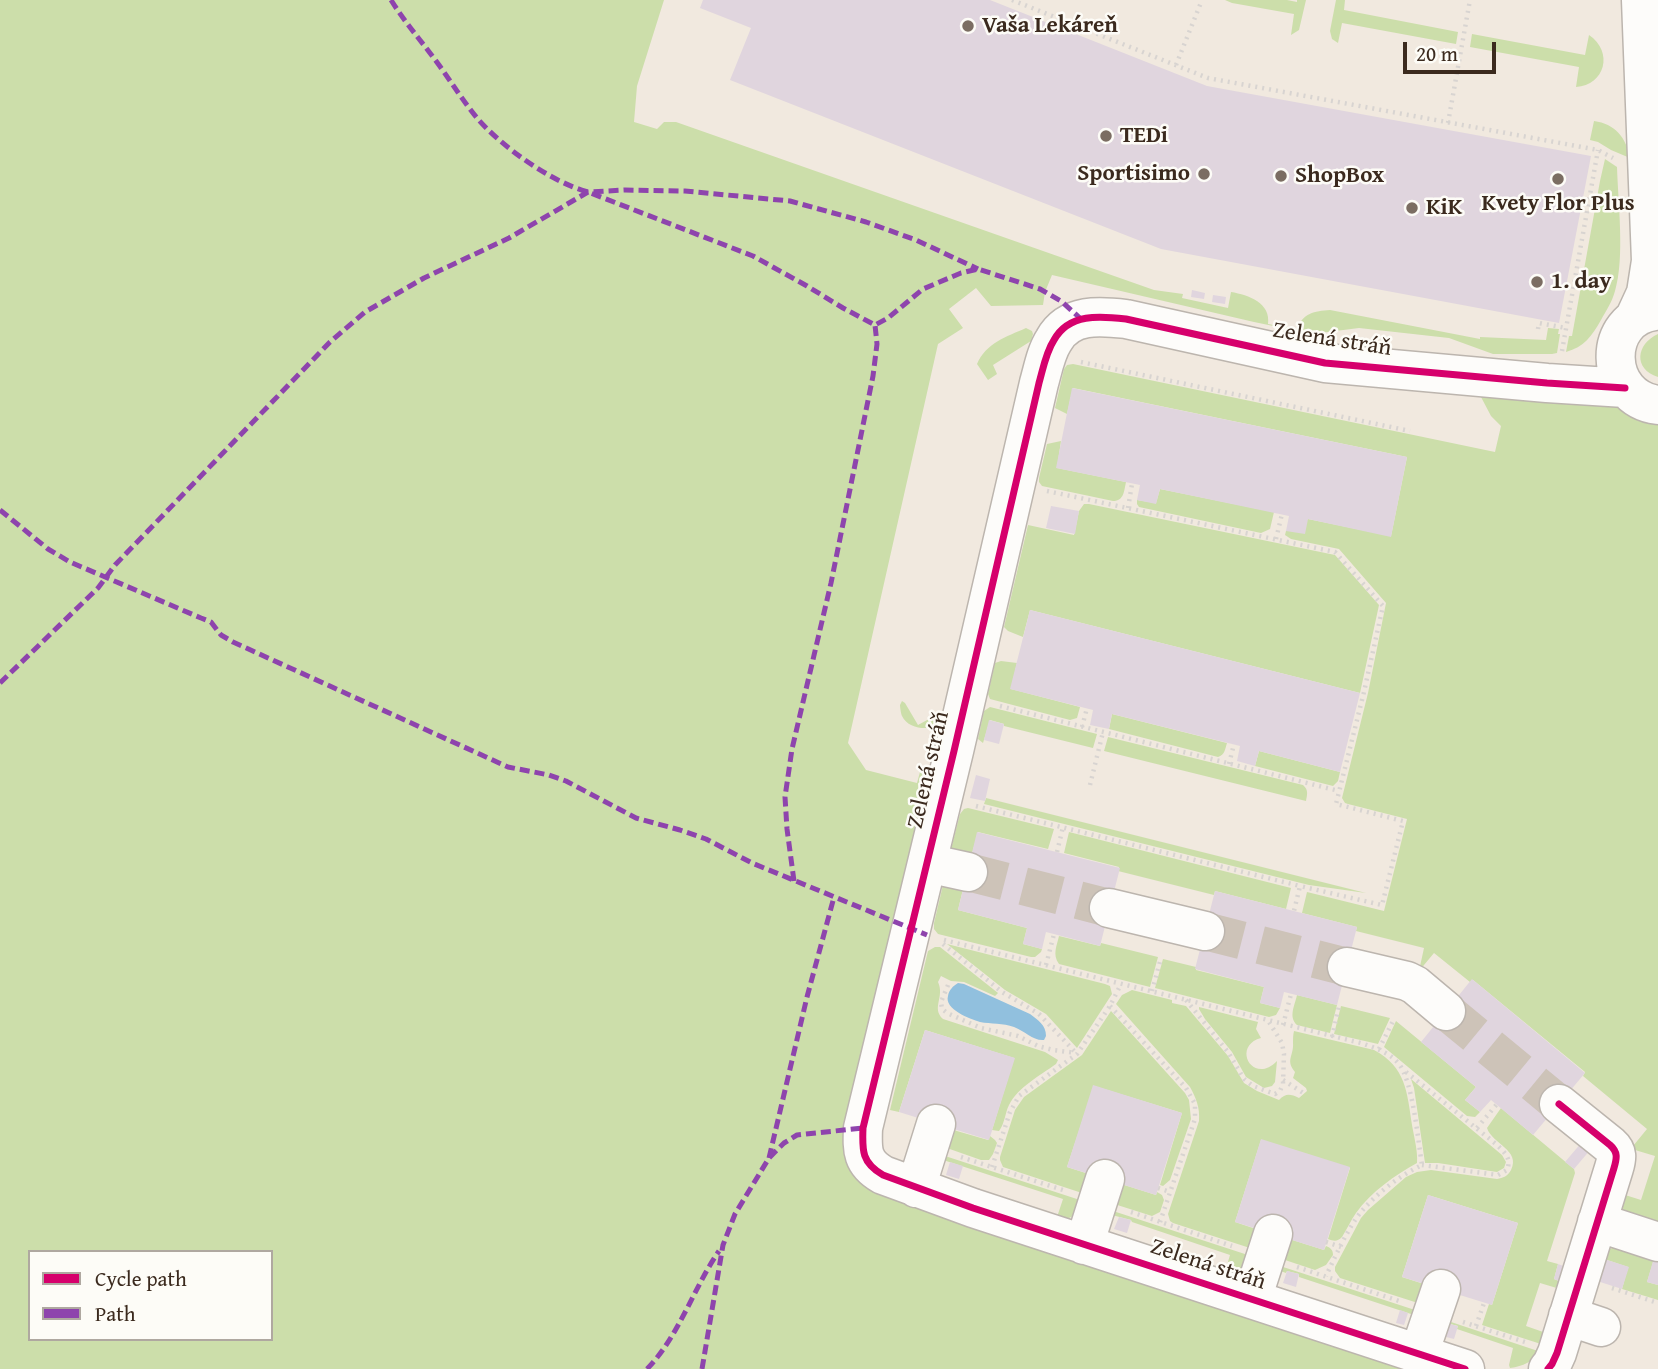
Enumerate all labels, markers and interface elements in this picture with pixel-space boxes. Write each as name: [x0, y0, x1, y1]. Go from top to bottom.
place label: Vaša Lekáreň: [982, 12, 1118, 40]
marker: Vaša Lekáreň: [960, 18, 976, 34]
scale bar: [1406, 28, 1499, 72]
text: 20 m: [1416, 38, 1458, 69]
place label: TEDi: [1120, 122, 1168, 150]
marker: TEDi: [1098, 128, 1114, 144]
place label: Sportisimo: [1077, 160, 1190, 188]
place label: ShopBox: [1295, 162, 1384, 190]
marker: Sportisimo: [1196, 166, 1212, 182]
marker: ShopBox: [1273, 168, 1289, 184]
marker: Kvety Flor Plus: [1550, 171, 1566, 187]
place label: Kvety Flor Plus: [1481, 190, 1635, 218]
place label: KiK: [1426, 194, 1462, 222]
marker: KiK: [1404, 200, 1420, 216]
place label: 1. day: [1551, 268, 1611, 296]
marker: 1. day: [1529, 274, 1545, 290]
street label: Zelená stráň: [1271, 317, 1393, 363]
street label: Zelená stráň: [902, 709, 956, 831]
street label: Zelená stráň: [1147, 1233, 1269, 1297]
legend: [28, 1250, 273, 1341]
text: Cycle path: [95, 1263, 187, 1294]
text: Path: [95, 1298, 135, 1329]

